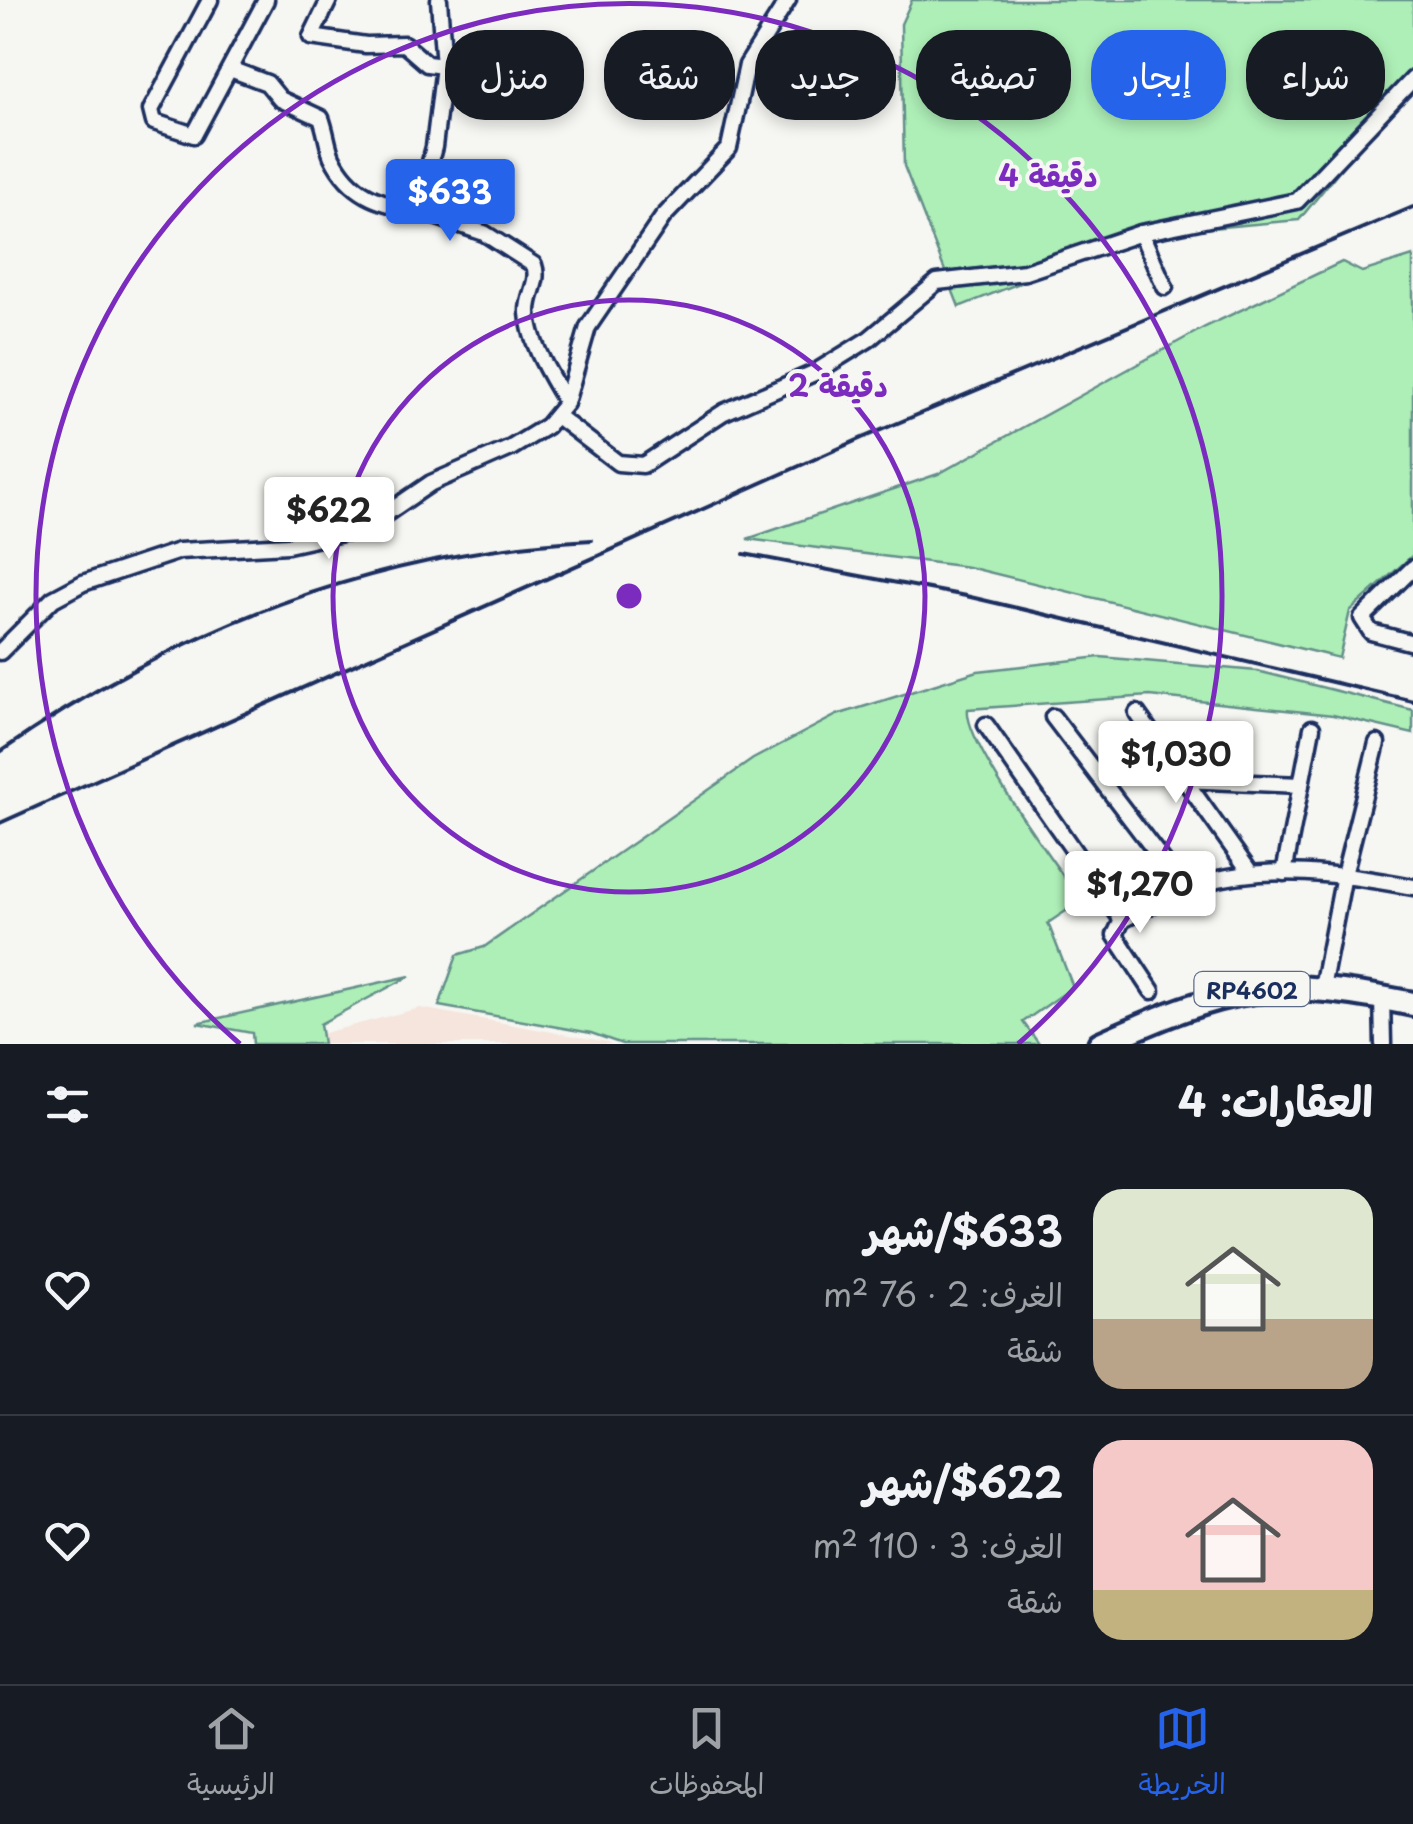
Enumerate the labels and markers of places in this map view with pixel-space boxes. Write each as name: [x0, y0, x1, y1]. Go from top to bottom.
pin: $633: [391, 159, 509, 244]
pin: $622: [270, 477, 388, 562]
centre of rings: [611, 578, 647, 614]
pin: $1,030: [1095, 721, 1257, 806]
pin: $1,270: [1059, 851, 1221, 936]

